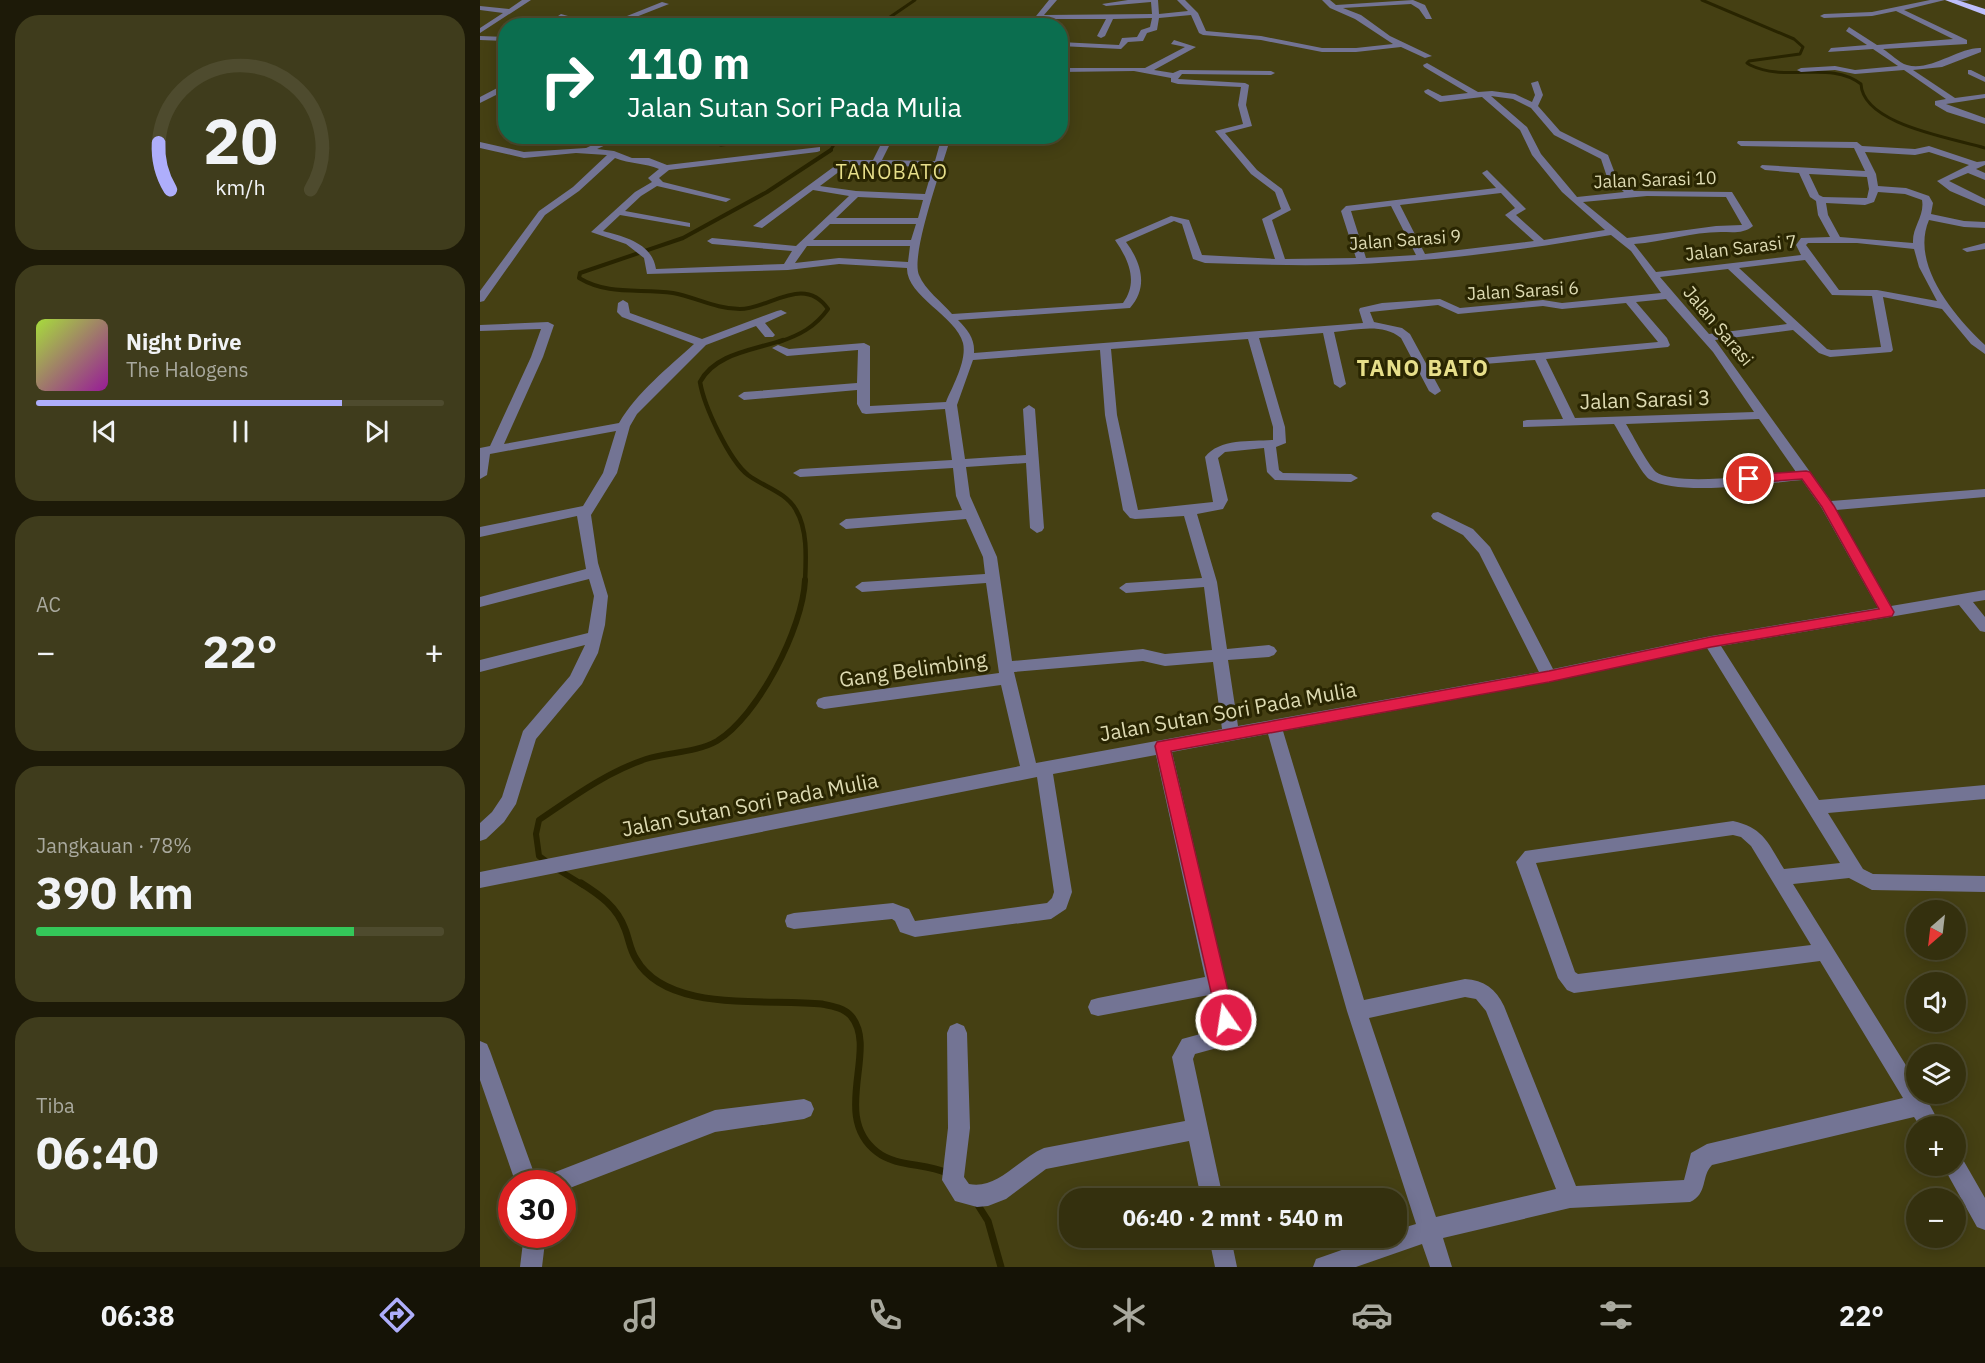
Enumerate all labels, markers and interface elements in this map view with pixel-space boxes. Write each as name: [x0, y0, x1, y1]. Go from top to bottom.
text: 110 m: [627, 36, 750, 91]
icon: right: [528, 42, 606, 120]
text: Jalan Sutan Sori Pada Mulia: [627, 89, 962, 124]
text: 20: [203, 100, 277, 181]
district label: TANOBATO: [836, 158, 948, 185]
street label: Jalan Sarasi 10: [1593, 166, 1717, 193]
text: km/h: [215, 173, 265, 201]
street label: Jalan Sarasi 9: [1348, 224, 1462, 255]
street label: Jalan Sarasi 7: [1684, 229, 1798, 266]
street label: Jalan Sarasi 6: [1466, 276, 1580, 305]
street label: Jalan Sarasi: [1678, 281, 1758, 370]
text: Night Drive: [126, 327, 242, 356]
district label: TANO BATO: [1357, 353, 1489, 382]
text: The Halogens: [126, 356, 248, 383]
street label: Jalan Sarasi 3: [1579, 383, 1711, 415]
icon: previous: [88, 415, 121, 448]
icon: pause: [224, 415, 257, 448]
icon: next: [360, 415, 393, 448]
pin: [1723, 453, 1774, 504]
icon: arrive: [1732, 462, 1765, 495]
text: AC: [36, 591, 61, 618]
text: 22°: [202, 622, 278, 680]
text: −: [36, 630, 56, 673]
text: +: [424, 630, 444, 673]
street label: Gang Belimbing: [837, 645, 988, 693]
street label: Jalan Sutan Sori Pada Mulia: [1097, 675, 1359, 747]
street label: Jalan Sutan Sori Pada Mulia: [619, 765, 880, 843]
text: Jangkauan · 78%: [36, 832, 192, 859]
text: 390 km: [36, 863, 194, 921]
north arrow: [1906, 900, 1966, 960]
map controls: [1906, 900, 1966, 1248]
button: sound: [1906, 972, 1966, 1032]
position arrow: [1194, 988, 1258, 1052]
button: layers: [1906, 1044, 1966, 1104]
text: Tiba: [36, 1092, 75, 1119]
button: +: [1906, 1116, 1966, 1176]
text: 06:40: [36, 1123, 159, 1181]
speed limit sign: 30: [498, 1170, 576, 1248]
button: −: [1906, 1188, 1966, 1248]
text: 06:40 · 2 mnt · 540 m: [1123, 1203, 1343, 1232]
icon: directions: [376, 1294, 418, 1336]
icon: music: [620, 1294, 662, 1336]
icon: phone: [864, 1294, 906, 1336]
icon: climate: [1108, 1294, 1150, 1336]
icon: car: [1351, 1294, 1393, 1336]
icon: filters: [1595, 1294, 1637, 1336]
text: 06:38: [101, 1298, 175, 1333]
text: 22°: [1839, 1298, 1884, 1333]

